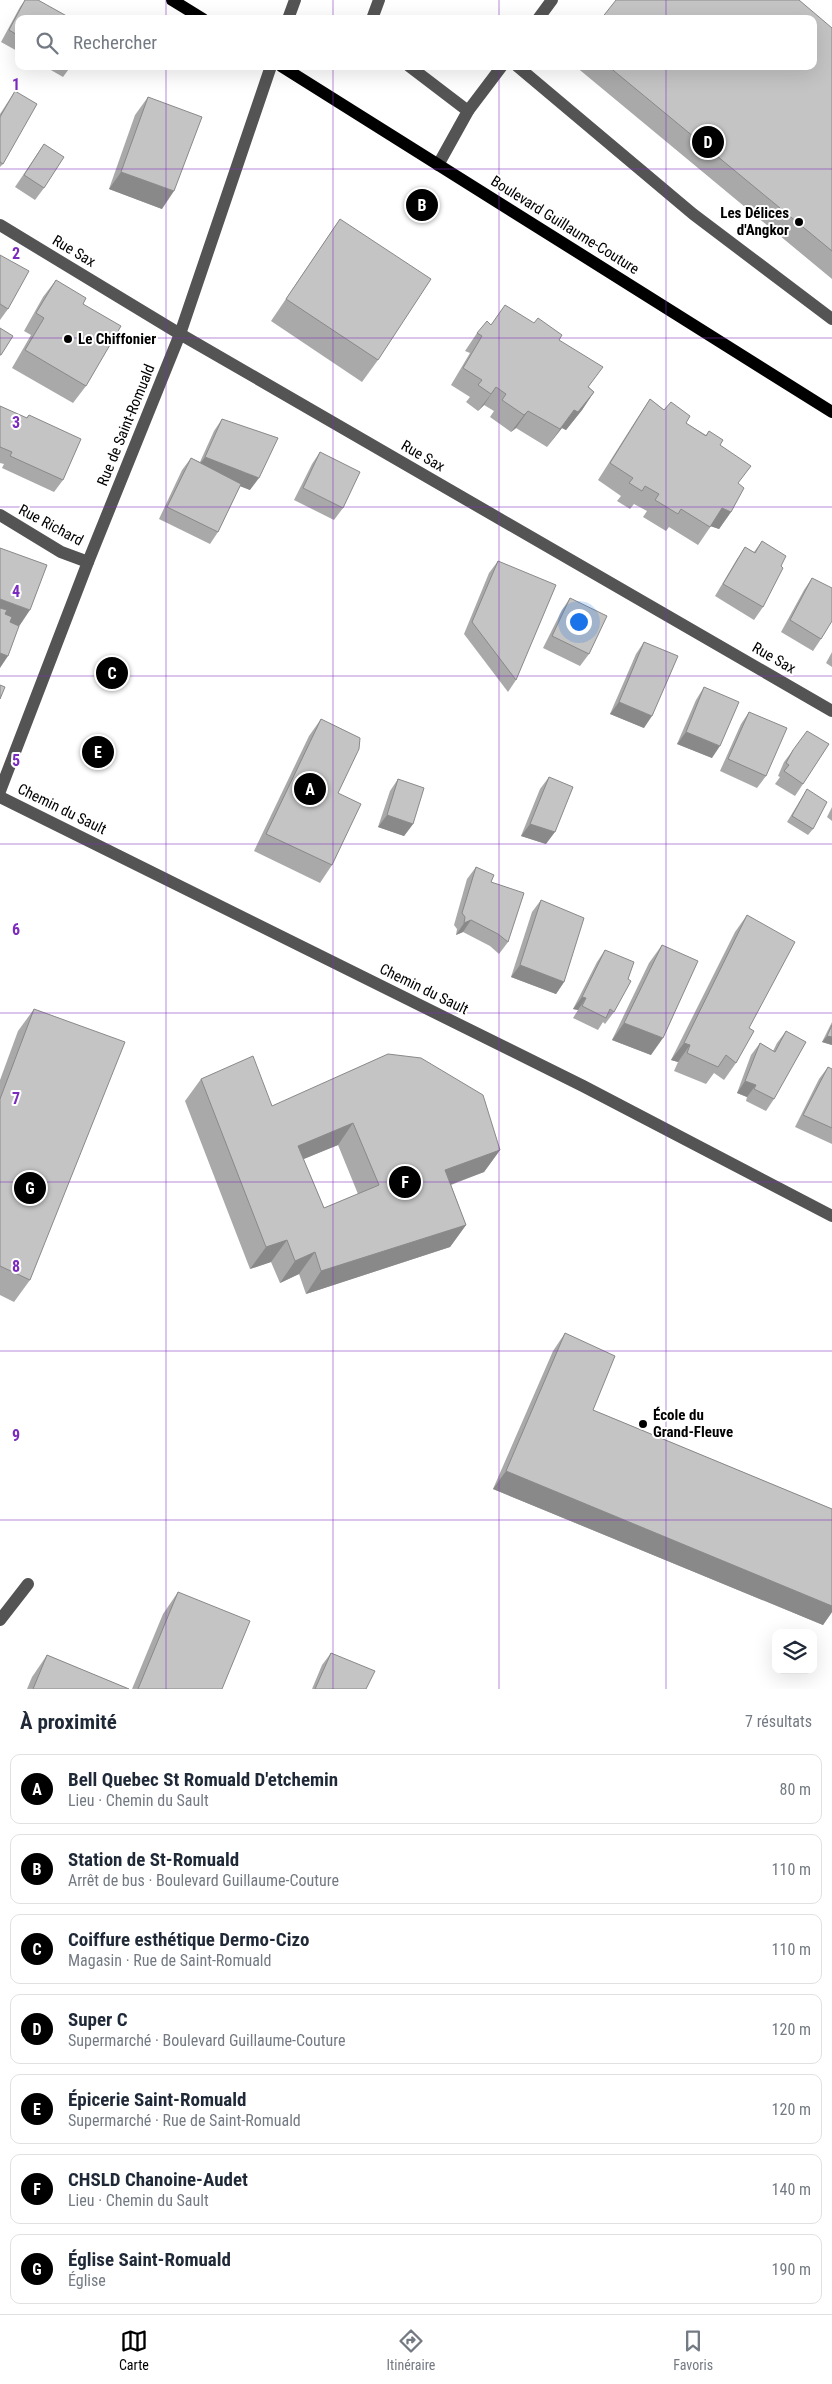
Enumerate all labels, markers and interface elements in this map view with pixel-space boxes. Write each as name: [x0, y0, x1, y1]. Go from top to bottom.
search box: [15, 15, 817, 70]
icon: search: [33, 29, 61, 57]
text: Rechercher: [73, 31, 157, 54]
text: 1: [12, 75, 20, 94]
pin: D: [692, 123, 724, 161]
street label: Boulevard Guillaume-Couture: [488, 172, 642, 278]
pin: B: [406, 186, 438, 224]
place label: Les Délices d'Angkor: [720, 204, 789, 239]
marker: Les Délices d'Angkor: [793, 216, 805, 228]
street label: Rue Sax: [49, 231, 99, 271]
text: 2: [12, 244, 20, 263]
place label: Le Chiffonier: [78, 330, 156, 348]
marker: Le Chiffonier: [62, 333, 74, 345]
street label: Rue de Saint-Romuald: [93, 362, 159, 488]
text: 3: [12, 413, 20, 432]
street label: Rue Sax: [398, 436, 448, 476]
street label: Rue Richard: [16, 501, 86, 549]
text: 4: [12, 582, 20, 601]
your location: [566, 609, 592, 635]
street label: Rue Sax: [749, 638, 799, 678]
pin: C: [96, 654, 128, 692]
pin: E: [82, 733, 114, 771]
text: 5: [12, 751, 20, 770]
pin: A: [294, 770, 326, 808]
street label: Chemin du Sault: [15, 780, 109, 838]
text: 6: [12, 920, 20, 939]
street label: Chemin du Sault: [377, 960, 471, 1018]
text: 7: [12, 1089, 20, 1108]
pin: F: [389, 1163, 421, 1201]
pin: G: [14, 1169, 46, 1207]
text: 8: [12, 1257, 20, 1276]
place label: École du Grand-Fleuve: [653, 1406, 733, 1441]
marker: École du Grand-Fleuve: [637, 1418, 649, 1430]
text: 9: [12, 1426, 20, 1445]
map controls: [772, 1629, 817, 1674]
button: layers: [772, 1629, 817, 1674]
text: À proximité: [20, 1710, 117, 1734]
text: 7 résultats: [745, 1712, 812, 1731]
text: Bell Quebec St Romuald D'etchemin: [68, 1768, 338, 1791]
text: A: [32, 1780, 42, 1799]
text: 80 m: [779, 1780, 811, 1799]
text: Lieu · Chemin du Sault: [68, 1791, 209, 1810]
text: Station de St-Romuald: [68, 1848, 239, 1871]
text: B: [33, 1860, 41, 1879]
text: 110 m: [772, 1860, 811, 1879]
text: Arrêt de bus · Boulevard Guillaume-Couture: [68, 1871, 339, 1890]
text: Coiffure esthétique Dermo-Cizo: [68, 1928, 309, 1951]
text: C: [32, 1940, 42, 1959]
text: 110 m: [772, 1940, 811, 1959]
text: Magasin · Rue de Saint-Romuald: [68, 1951, 271, 1970]
text: Super C: [68, 2008, 128, 2031]
text: D: [32, 2020, 42, 2039]
text: 120 m: [772, 2020, 811, 2039]
text: Supermarché · Boulevard Guillaume-Couture: [68, 2031, 346, 2050]
text: Épicerie Saint-Romuald: [68, 2088, 246, 2111]
text: E: [33, 2100, 41, 2119]
text: 120 m: [772, 2100, 811, 2119]
text: Supermarché · Rue de Saint-Romuald: [68, 2111, 301, 2130]
text: CHSLD Chanoine-Audet: [68, 2168, 248, 2191]
text: F: [33, 2180, 41, 2199]
text: 140 m: [772, 2180, 811, 2199]
text: Lieu · Chemin du Sault: [68, 2191, 209, 2210]
text: Église Saint-Romuald: [68, 2248, 231, 2271]
text: G: [32, 2260, 42, 2279]
text: 190 m: [772, 2260, 811, 2279]
text: Église: [68, 2271, 106, 2290]
tab: Carte: [119, 2327, 149, 2373]
tab: Itinéraire: [387, 2327, 435, 2373]
tab: Favoris: [673, 2327, 713, 2373]

